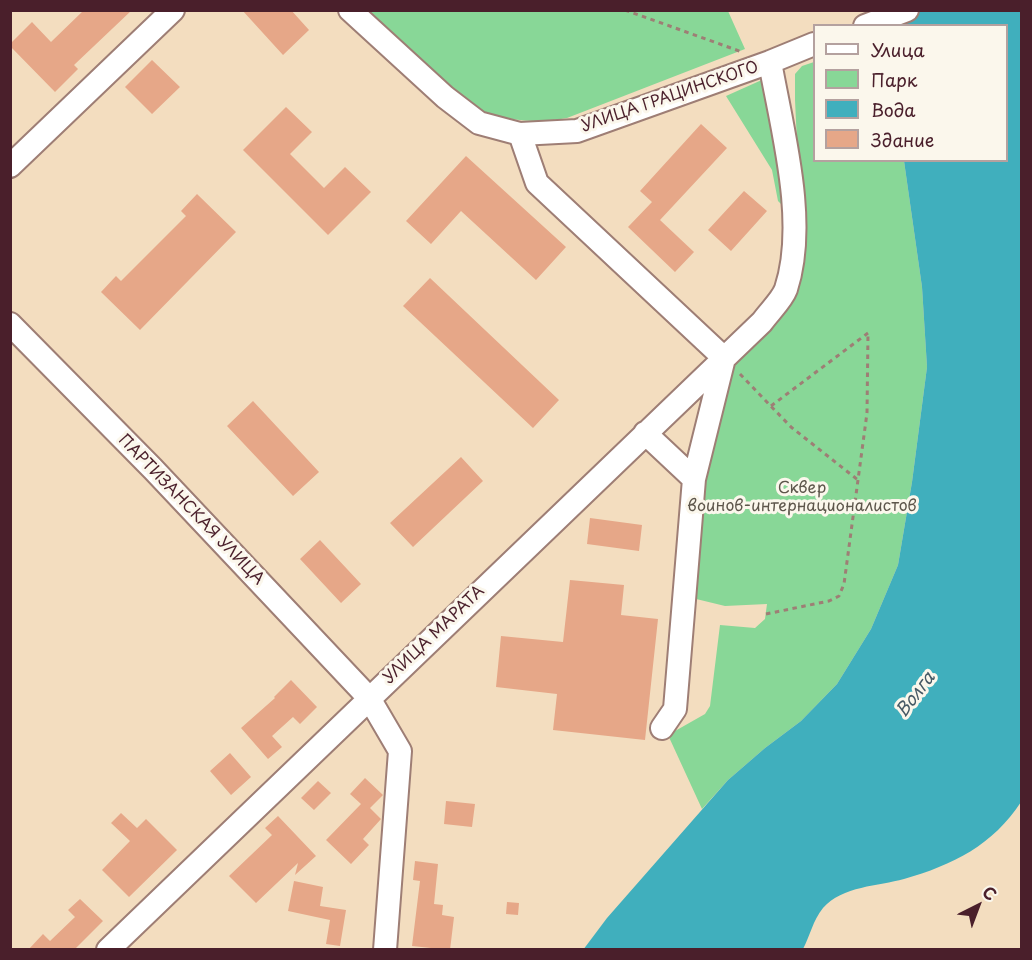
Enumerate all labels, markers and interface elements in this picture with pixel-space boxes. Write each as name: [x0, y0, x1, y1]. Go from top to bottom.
legend: [813, 24, 1008, 162]
text: Улица: [871, 36, 925, 63]
street label: УЛИЦА ГРАЦИНСКОГО: [579, 58, 761, 136]
text: Парк: [871, 66, 917, 93]
text: Вода: [871, 96, 916, 123]
text: Здание: [871, 126, 934, 153]
street label: ПАРТИЗАНСКАЯ УЛИЦА: [114, 431, 268, 589]
park label: Сквер воинов-интернационалистов: [687, 479, 917, 517]
street label: УЛИЦА МАРАТА: [379, 582, 489, 688]
water label: Волга: [892, 668, 940, 722]
north arrow: [948, 876, 1008, 936]
text: С: [978, 880, 1003, 906]

